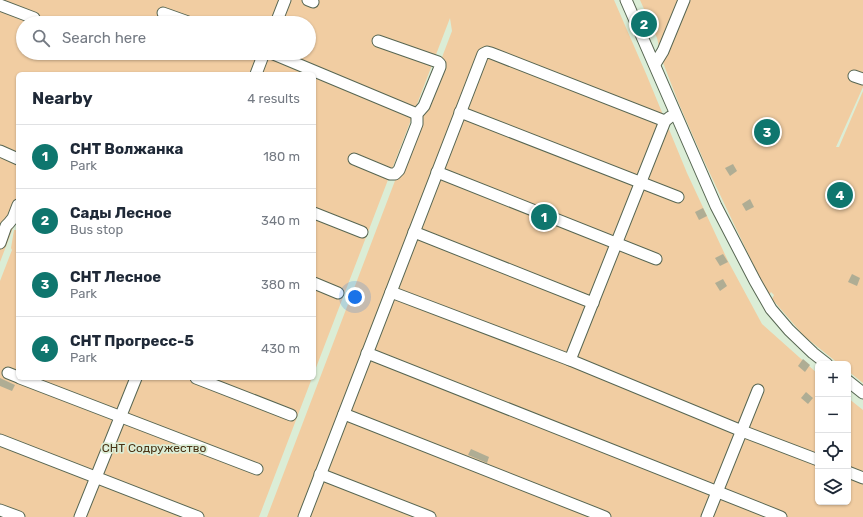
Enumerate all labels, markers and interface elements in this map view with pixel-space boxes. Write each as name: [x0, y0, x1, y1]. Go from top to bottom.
pin: 2: [631, 9, 657, 39]
search box: [16, 16, 316, 60]
icon: search: [30, 27, 52, 49]
text: Search here: [62, 29, 146, 47]
text: Nearby: [32, 88, 93, 108]
text: 4 results: [247, 91, 300, 106]
pin: 3: [754, 117, 780, 147]
text: СНТ Волжанка: [70, 140, 183, 158]
text: 1: [42, 149, 48, 164]
text: 180 m: [263, 149, 300, 164]
text: Park: [70, 158, 97, 173]
pin: 4: [827, 180, 853, 210]
pin: 1: [531, 202, 557, 232]
text: Сады Лесное: [70, 204, 172, 222]
text: 2: [41, 213, 49, 228]
text: 340 m: [261, 213, 300, 228]
text: Bus stop: [70, 222, 123, 237]
text: СНТ Лесное: [70, 268, 161, 286]
text: 3: [41, 277, 49, 292]
text: 380 m: [261, 277, 300, 292]
text: Park: [70, 286, 97, 301]
your location: [345, 287, 365, 307]
text: СНТ Прогресс-5: [70, 332, 194, 350]
text: 4: [41, 341, 49, 356]
text: 430 m: [261, 341, 300, 356]
text: Park: [70, 350, 97, 365]
map controls: [815, 361, 851, 505]
button: +: [815, 361, 851, 397]
button: −: [815, 397, 851, 433]
button: locate: [815, 433, 851, 469]
park label: СНТ Содружество: [102, 441, 206, 455]
button: layers: [815, 469, 851, 505]

